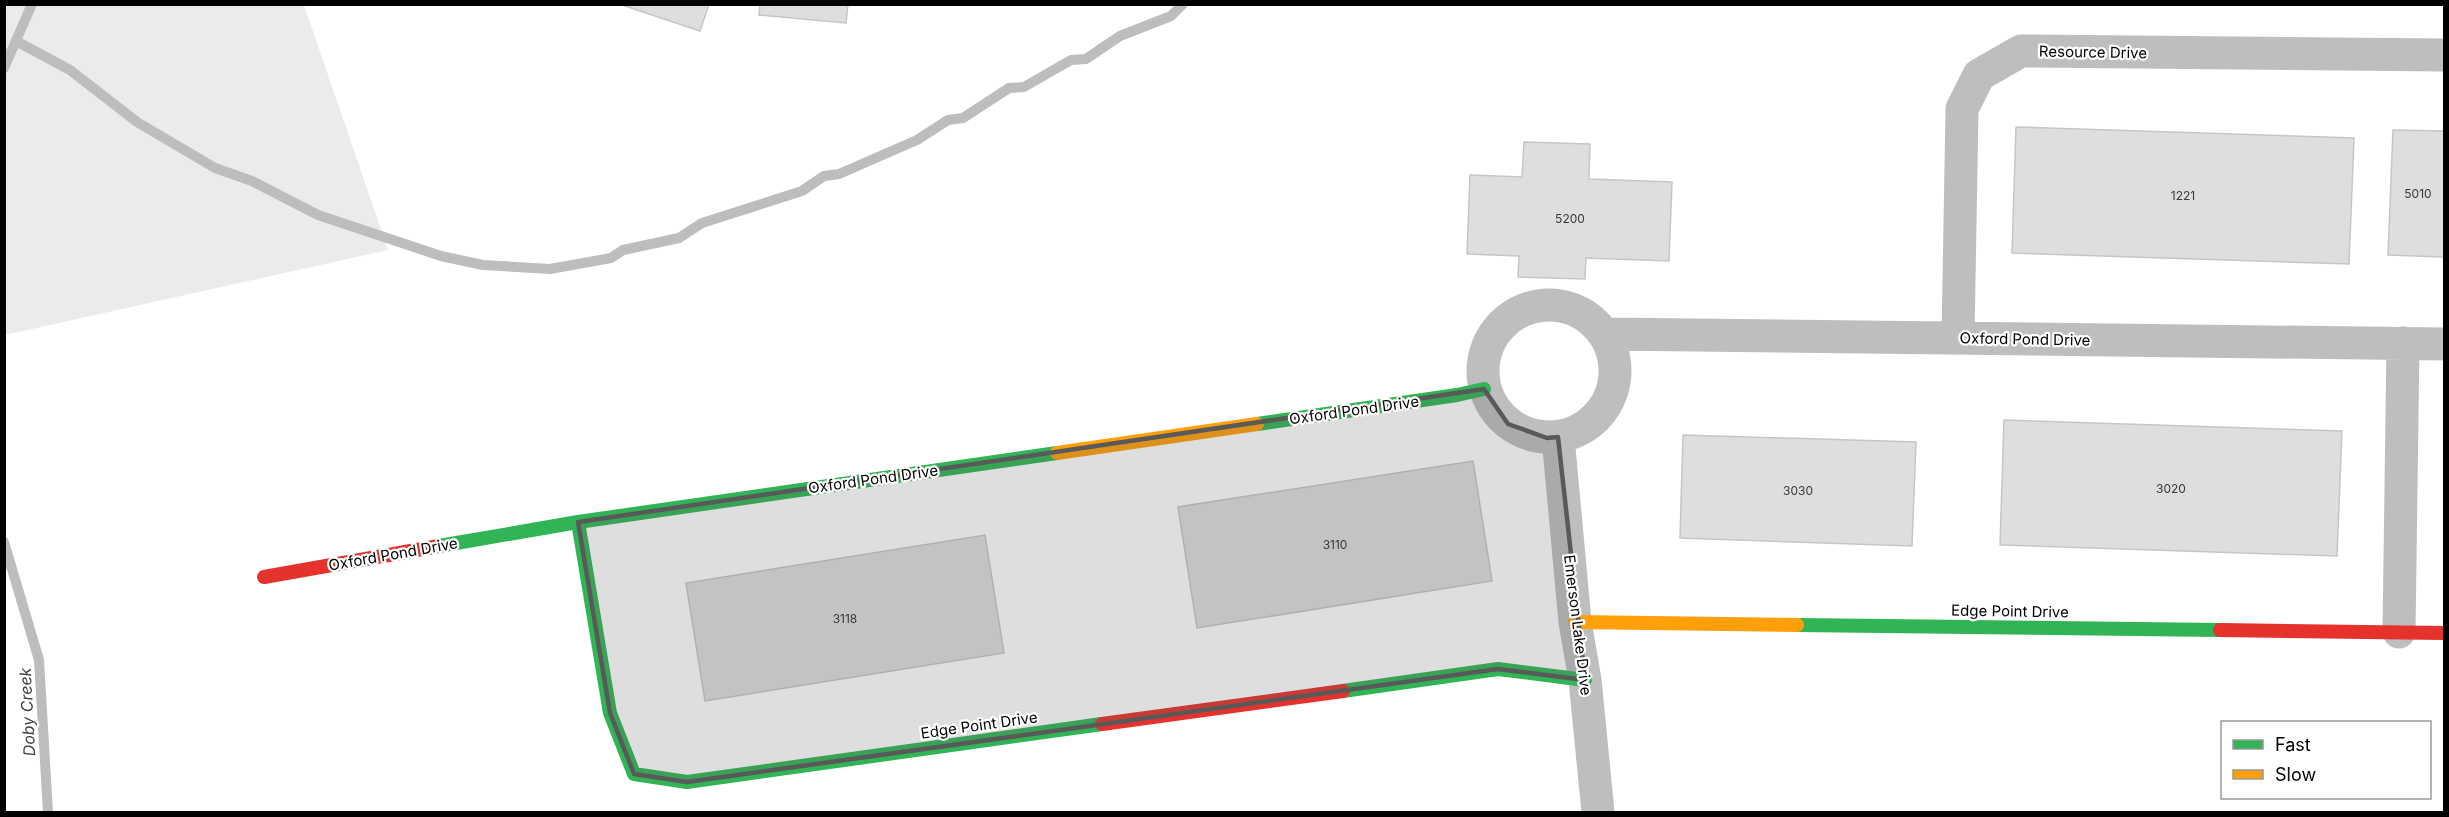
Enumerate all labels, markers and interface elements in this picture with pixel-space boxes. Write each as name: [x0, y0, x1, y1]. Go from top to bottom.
street label: Resource Drive: [2039, 42, 2147, 62]
house number: 5010: [2404, 186, 2432, 201]
house number: 1221: [2171, 188, 2195, 203]
house number: 5200: [1555, 211, 1585, 226]
street label: Oxford Pond Drive: [1959, 328, 2091, 350]
street label: Oxford Pond Drive: [1288, 391, 1420, 429]
street label: Oxford Pond Drive: [807, 460, 939, 498]
house number: 3020: [2156, 481, 2186, 496]
house number: 3030: [1783, 483, 1813, 498]
street label: Oxford Pond Drive: [327, 533, 459, 575]
house number: 3110: [1323, 537, 1347, 552]
street label: Emerson Lake Drive: [1560, 554, 1596, 696]
street label: Edge Point Drive: [1951, 600, 2069, 622]
house number: 3118: [833, 611, 857, 626]
water label: Doby Creek: [15, 667, 39, 757]
street label: Edge Point Drive: [919, 707, 1039, 743]
legend: [2221, 721, 2431, 799]
text: Fast: [2275, 734, 2311, 755]
text: Slow: [2275, 764, 2316, 785]

